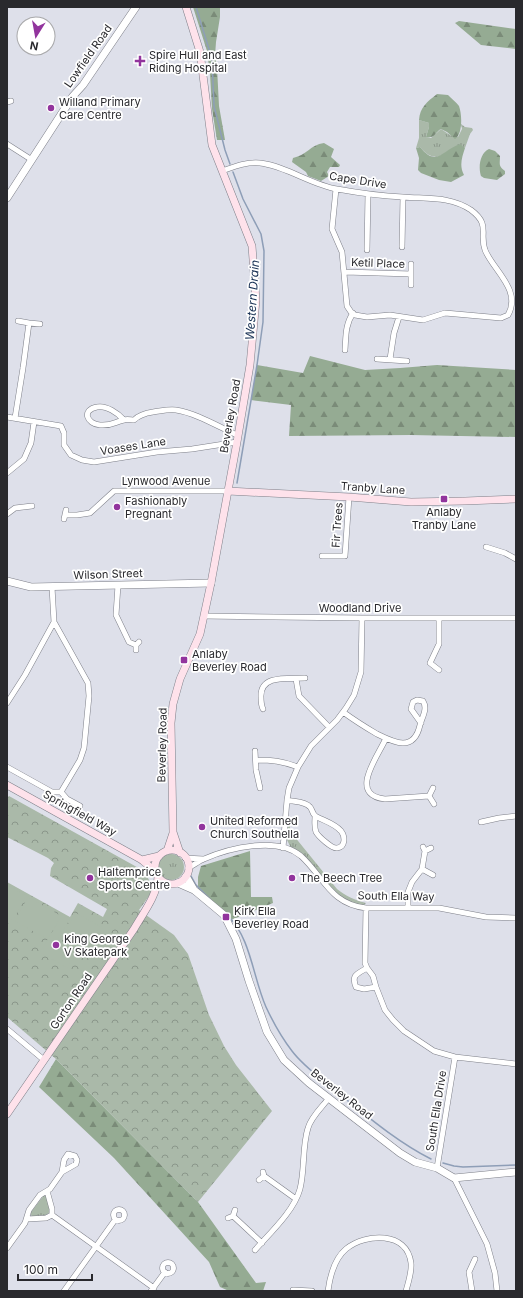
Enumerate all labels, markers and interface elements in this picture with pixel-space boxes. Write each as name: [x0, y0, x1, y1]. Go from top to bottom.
north arrow: [16, 16, 56, 56]
street label: Lowfield Road: [61, 22, 115, 90]
text: N: [29, 38, 40, 53]
place label: Spire Hull and East Riding Hospital: [149, 48, 247, 75]
marker: Spire Hull and East Riding Hospital: [134, 55, 146, 67]
place label: Willand Primary Care Centre: [59, 95, 141, 122]
marker: Willand Primary Care Centre: [46, 103, 56, 113]
street label: Cape Drive: [328, 169, 388, 191]
street label: Ketil Place: [351, 255, 405, 271]
water label: Western Drain: [242, 259, 262, 341]
street label: Beverley Road: [217, 378, 243, 454]
street label: Voases Lane: [99, 434, 167, 458]
street label: Lynwood Avenue: [122, 474, 210, 488]
street label: Tranby Lane: [340, 479, 406, 497]
place label: Fashionably Pregnant: [125, 494, 187, 521]
marker: Anlaby Tranby Lane: [439, 494, 449, 504]
marker: Fashionably Pregnant: [112, 502, 122, 512]
street label: Fir Trees: [328, 502, 346, 548]
place label: Anlaby Tranby Lane: [412, 505, 476, 532]
street label: Wilson Street: [73, 566, 143, 582]
street label: Woodland Drive: [319, 601, 401, 615]
place label: Anlaby Beverley Road: [192, 647, 267, 674]
marker: Anlaby Beverley Road: [179, 655, 189, 665]
street label: Beverley Road: [154, 708, 170, 782]
street label: Springfield Way: [41, 787, 119, 839]
place label: United Reformed Church Southella: [210, 814, 299, 841]
marker: United Reformed Church Southella: [197, 822, 207, 832]
place label: Haltemprice Sports Centre: [98, 865, 170, 892]
place label: The Beech Tree: [300, 871, 382, 885]
marker: Haltemprice Sports Centre: [85, 873, 95, 883]
marker: The Beech Tree: [287, 873, 297, 883]
street label: South Ella Way: [357, 888, 435, 904]
place label: Kirk Ella Beverley Road: [234, 904, 309, 931]
marker: Kirk Ella Beverley Road: [221, 912, 231, 922]
place label: King George V Skatepark: [64, 932, 129, 959]
marker: King George V Skatepark: [51, 940, 61, 950]
street label: Gorton Road: [47, 970, 95, 1032]
street label: Beverley Road: [308, 1065, 376, 1123]
street label: South Ella Drive: [423, 1069, 449, 1153]
scale bar: [18, 1256, 92, 1282]
text: 100 m: [24, 1262, 58, 1277]

